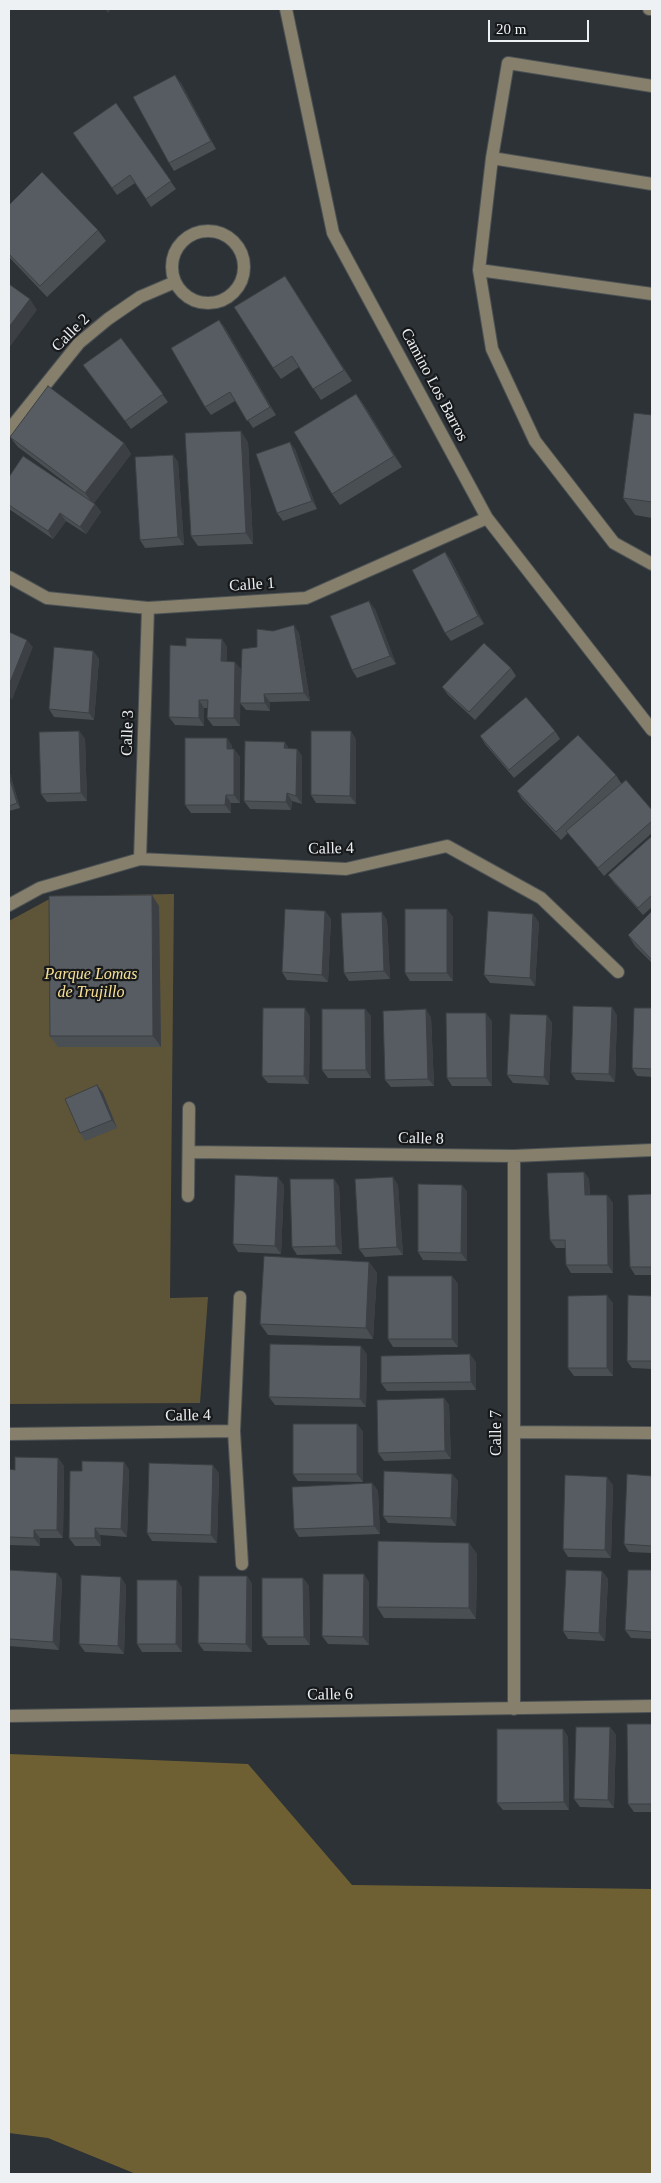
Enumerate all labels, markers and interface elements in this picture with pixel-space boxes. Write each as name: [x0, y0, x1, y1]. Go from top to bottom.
scale bar: [491, 10, 592, 42]
text: 20 m: [496, 21, 526, 37]
street label: Calle 2: [48, 310, 94, 356]
street label: Camino Los Barros: [396, 325, 472, 445]
street label: Calle 1: [229, 574, 275, 596]
street label: Calle 3: [118, 710, 138, 756]
street label: Calle 4: [308, 839, 354, 859]
park label: Parque Lomas de Trujillo: [44, 965, 138, 1003]
street label: Calle 8: [398, 1129, 444, 1149]
street label: Calle 4: [165, 1406, 211, 1426]
street label: Calle 7: [487, 1410, 507, 1456]
street label: Calle 6: [307, 1685, 353, 1705]

